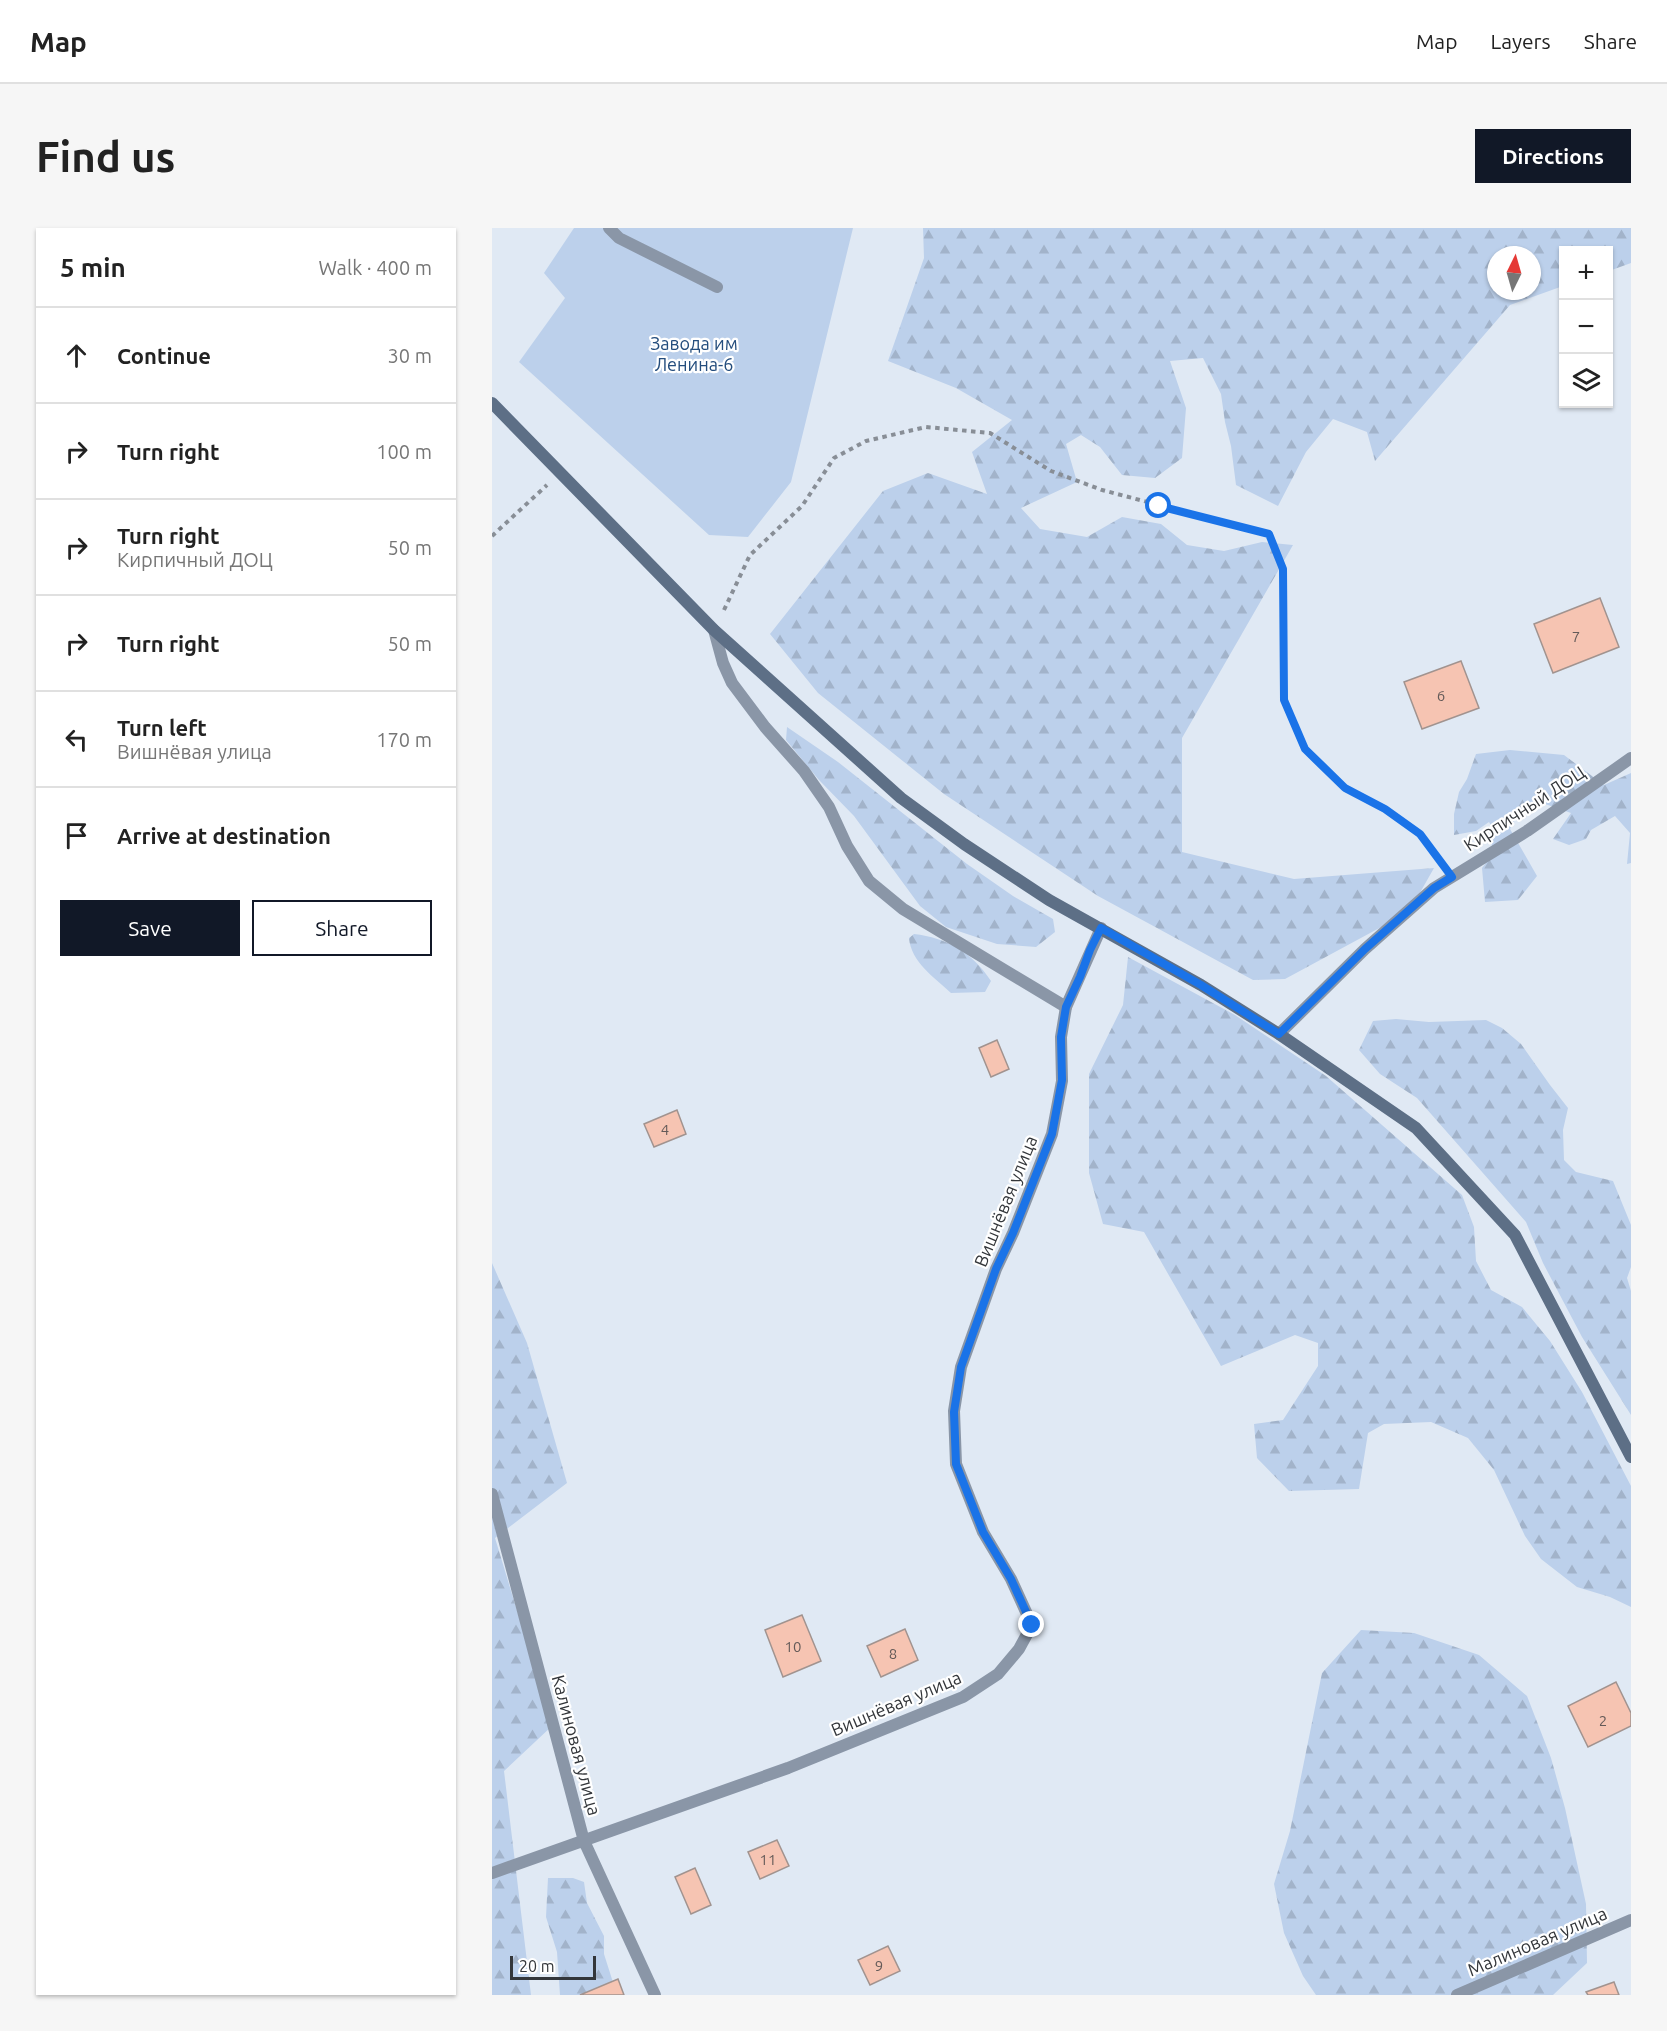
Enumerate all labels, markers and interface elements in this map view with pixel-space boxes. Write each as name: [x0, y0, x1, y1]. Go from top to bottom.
text: Map: [30, 26, 87, 57]
text: Map: [1416, 29, 1457, 53]
text: Layers: [1490, 29, 1551, 53]
text: Share: [1584, 29, 1637, 53]
button: Directions: [1475, 129, 1631, 183]
text: Find us: [36, 133, 175, 180]
north arrow: [1487, 246, 1541, 300]
map controls: [1559, 246, 1613, 408]
button: +: [1559, 246, 1613, 300]
text: 5 min: [60, 253, 126, 282]
text: Walk · 400 m: [319, 256, 432, 279]
button: −: [1559, 300, 1613, 354]
park label: Завода им Ленина-6: [650, 333, 738, 374]
icon: ahead: [60, 339, 93, 372]
text: Continue: [117, 343, 211, 368]
text: 30 m: [388, 344, 432, 367]
button: layers: [1559, 354, 1613, 408]
icon: right: [60, 435, 93, 468]
text: Turn right: [117, 439, 219, 464]
text: 100 m: [376, 440, 432, 463]
route start: [1145, 492, 1171, 518]
text: Turn right: [117, 523, 219, 548]
icon: right: [60, 531, 93, 564]
text: 50 m: [388, 536, 432, 559]
text: Кирпичный ДОЦ: [117, 548, 273, 571]
icon: right: [60, 627, 93, 660]
house number: 7: [1572, 628, 1580, 645]
text: Turn right: [117, 631, 219, 656]
text: 50 m: [388, 632, 432, 655]
house number: 6: [1437, 687, 1445, 704]
text: Turn left: [117, 715, 207, 740]
icon: left: [60, 723, 93, 756]
text: 170 m: [376, 728, 432, 751]
text: Вишнёвая улица: [117, 740, 272, 763]
street label: Кирпичный ДОЦ: [1460, 761, 1589, 855]
icon: arrive: [60, 819, 93, 852]
text: Arrive at destination: [117, 823, 331, 848]
button: Save: [60, 900, 240, 956]
button: Share: [252, 900, 432, 956]
house number: 4: [661, 1121, 669, 1138]
street label: Вишнёвая улица: [970, 1133, 1040, 1269]
route end: [1018, 1611, 1044, 1637]
house number: 10: [785, 1638, 801, 1655]
house number: 8: [889, 1645, 897, 1662]
street label: Вишнёвая улица: [828, 1667, 964, 1739]
street label: Калиновая улица: [549, 1673, 605, 1817]
house number: 2: [1599, 1712, 1607, 1729]
house number: 11: [760, 1851, 776, 1868]
street label: Малиновая улица: [1464, 1903, 1610, 1979]
scale bar: [510, 1953, 596, 1980]
text: 20 m: [519, 1957, 555, 1975]
house number: 9: [875, 1957, 883, 1974]

